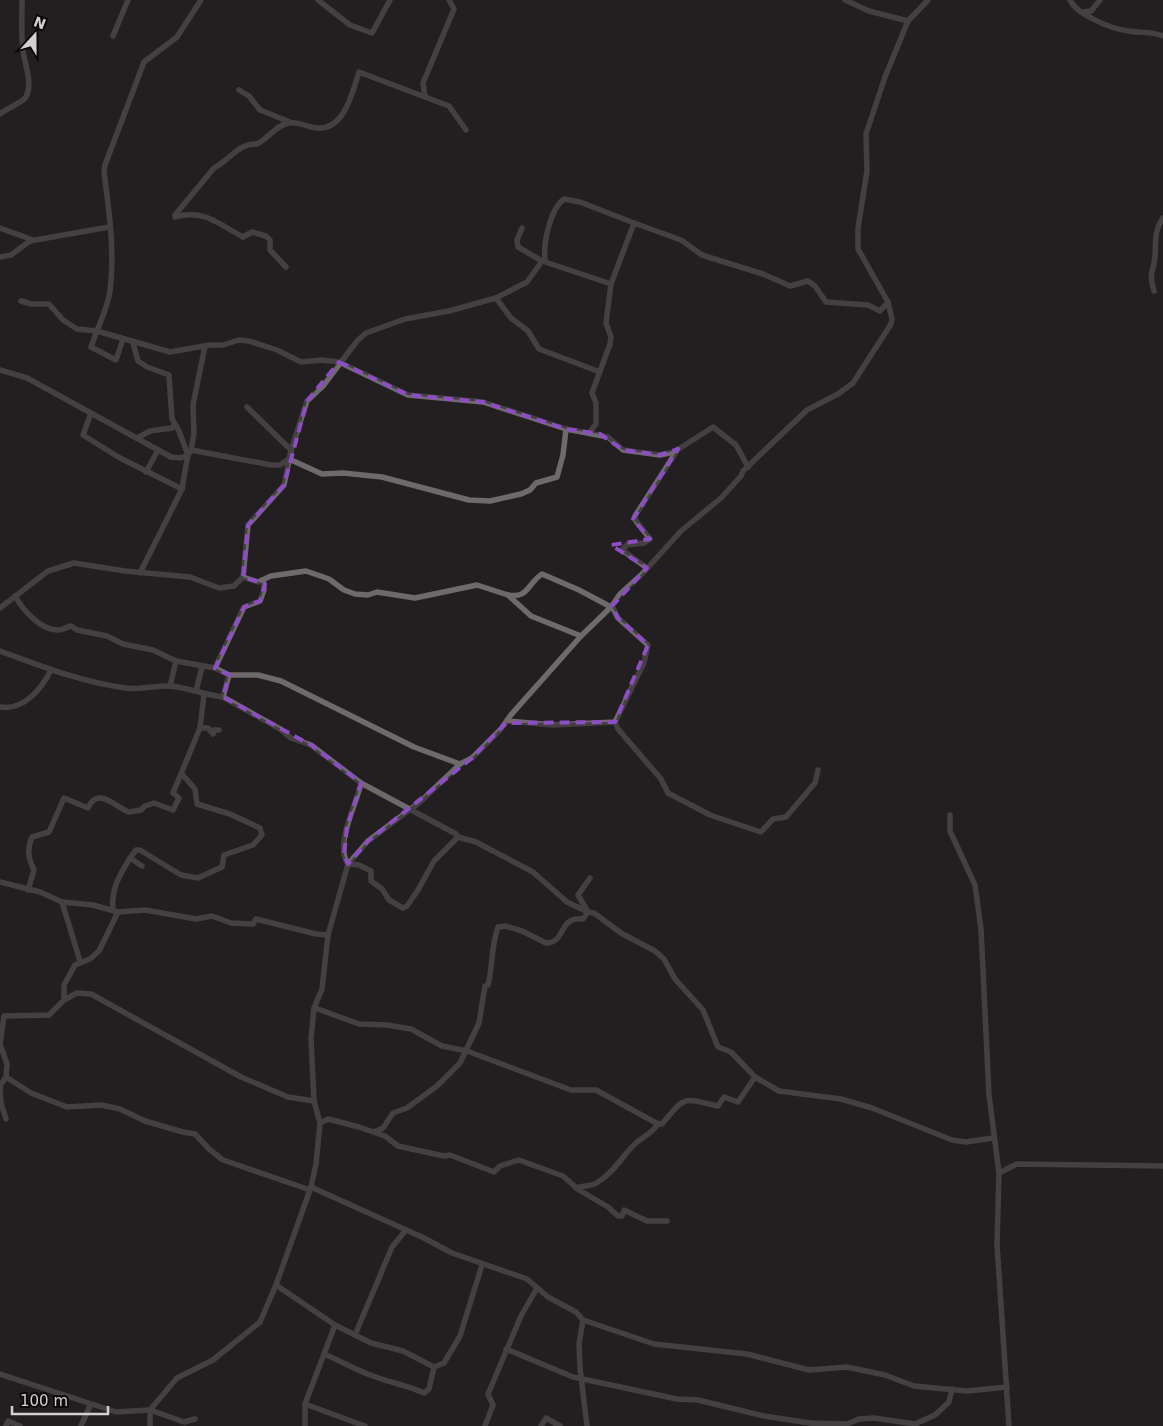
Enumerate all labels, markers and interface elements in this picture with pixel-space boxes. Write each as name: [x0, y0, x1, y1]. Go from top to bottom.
north arrow: [10, 10, 60, 60]
text: N: [31, 13, 48, 32]
scale bar: [12, 1384, 109, 1416]
text: 100 m: [20, 1392, 68, 1410]

